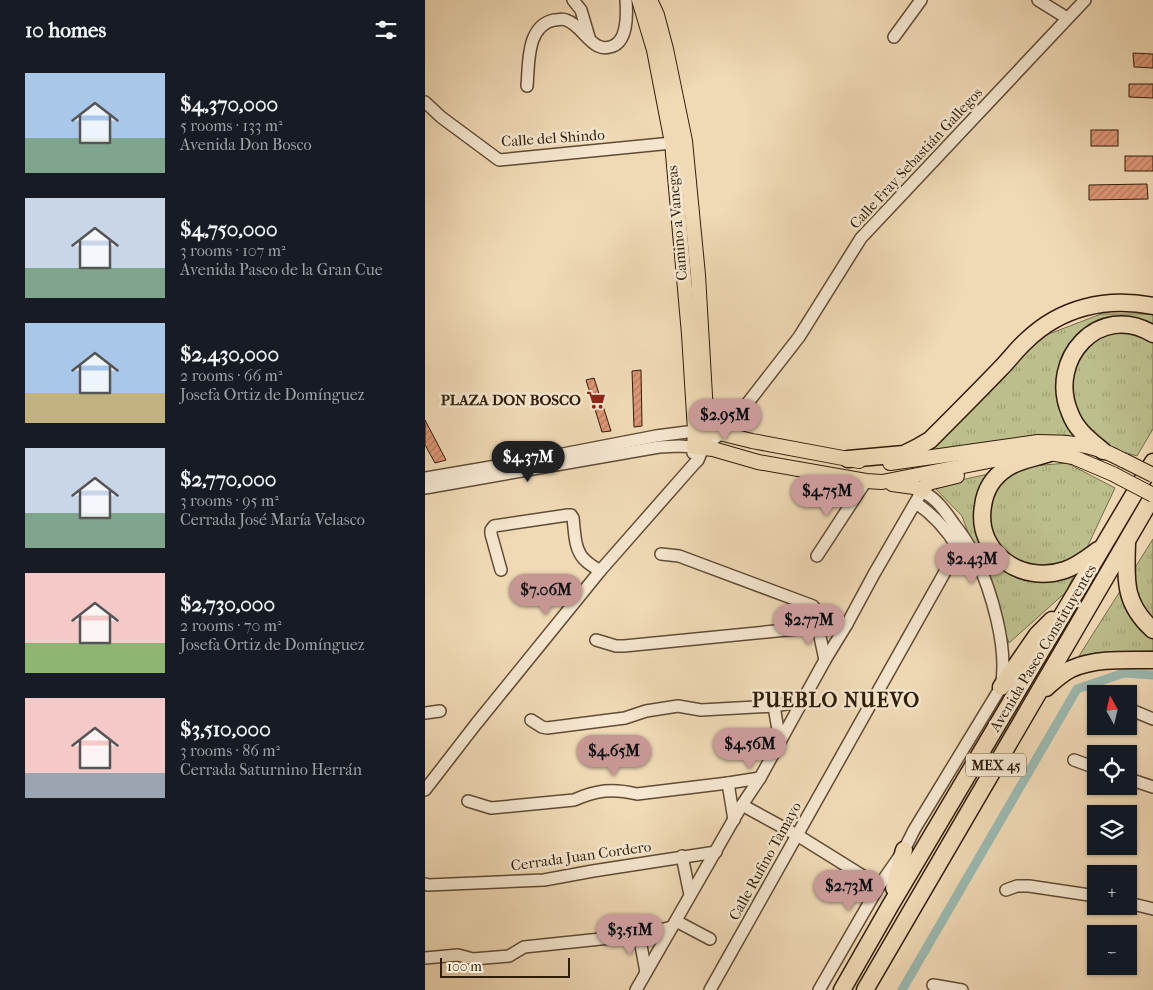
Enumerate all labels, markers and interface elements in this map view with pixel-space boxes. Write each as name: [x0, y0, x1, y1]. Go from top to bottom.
icon: filters: [372, 16, 400, 44]
text: 10 homes: [25, 18, 106, 42]
street label: Calle Fray Sebastián Gallegos: [846, 83, 987, 232]
text: $4,370,000: [180, 92, 278, 116]
icon: home: [65, 93, 125, 153]
text: 5 rooms · 133 m²: [180, 116, 283, 135]
street label: Calle del Shindo: [501, 125, 606, 151]
text: Avenida Don Bosco: [180, 135, 312, 154]
street label: Camino a Vanegas: [663, 164, 691, 281]
text: $4,750,000: [180, 217, 278, 241]
icon: home: [65, 218, 125, 278]
text: 3 rooms · 107 m²: [180, 241, 286, 260]
text: Avenida Paseo de la Gran Cue: [180, 260, 383, 279]
text: $2,430,000: [180, 342, 279, 366]
icon: home: [65, 343, 125, 403]
text: 2 rooms · 66 m²: [180, 366, 282, 385]
text: Josefa Ortiz de Domínguez: [180, 385, 365, 404]
supermarket icon: PLAZA DON BOSCO: [585, 389, 607, 411]
place label: PLAZA DON BOSCO: [441, 391, 581, 409]
pin: $2.95M: [684, 398, 766, 441]
text: $2.95M: [700, 405, 750, 424]
pin: $4.37M: [487, 440, 569, 483]
text: $4.37M: [503, 447, 553, 466]
text: $2,770,000: [180, 467, 276, 491]
icon: home: [65, 468, 125, 528]
pin: $4.75M: [786, 474, 868, 517]
text: $4.75M: [802, 481, 852, 500]
text: 3 rooms · 95 m²: [180, 491, 279, 510]
text: Cerrada José María Velasco: [180, 510, 365, 529]
pin: $2.43M: [931, 542, 1013, 585]
text: $2.43M: [946, 549, 998, 568]
street label: Avenida Paseo Constituyentes: [985, 561, 1100, 736]
pin: $7.06M: [505, 574, 587, 616]
text: $7.06M: [520, 580, 572, 599]
text: $2,730,000: [180, 592, 275, 616]
icon: home: [65, 593, 125, 653]
pin: $2.77M: [768, 604, 850, 646]
text: $2.77M: [784, 610, 834, 629]
text: 2 rooms · 70 m²: [180, 616, 282, 635]
text: Josefa Ortiz de Domínguez: [180, 635, 365, 654]
north arrow: [1087, 685, 1137, 735]
map controls: [1087, 685, 1137, 975]
district label: PUEBLO NUEVO: [752, 689, 920, 712]
text: $3,510,000: [180, 717, 271, 741]
icon: home: [65, 718, 125, 778]
pin: $4.56M: [709, 728, 791, 770]
pin: $4.65M: [573, 734, 655, 777]
text: $4.56M: [724, 734, 776, 753]
text: 3 rooms · 86 m²: [180, 741, 280, 760]
text: $4.65M: [588, 741, 640, 760]
button: locate: [1087, 745, 1137, 795]
road number: MEX 45: [966, 754, 1026, 776]
text: Cerrada Saturnino Herrán: [180, 760, 362, 779]
street label: Calle Rufino Tamayo: [725, 798, 805, 924]
button: layers: [1087, 805, 1137, 855]
street label: Cerrada Juan Cordero: [510, 837, 653, 875]
button: +: [1087, 865, 1137, 915]
pin: $2.73M: [808, 870, 890, 912]
text: $2.73M: [825, 876, 873, 895]
pin: $3.51M: [589, 914, 671, 956]
text: $3.51M: [607, 920, 653, 939]
button: −: [1087, 925, 1137, 975]
scale bar: [440, 955, 570, 978]
text: 100 m: [447, 958, 482, 975]

